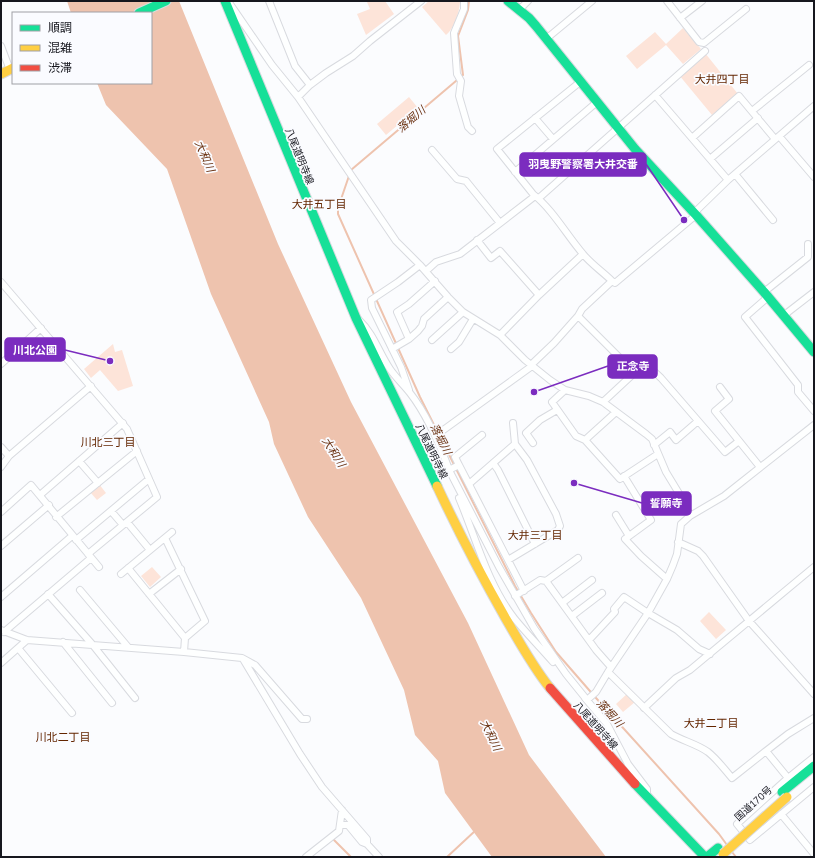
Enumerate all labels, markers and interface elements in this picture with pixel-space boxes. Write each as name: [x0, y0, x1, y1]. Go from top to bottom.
legend: [12, 12, 152, 84]
text: 順調: [48, 20, 72, 35]
text: 混雑: [48, 40, 72, 55]
text: 渋滞: [48, 60, 72, 75]
district label: 大井四丁目: [695, 72, 750, 86]
water label: 落堀川: [394, 102, 429, 135]
street label: 八尾道明寺線: [282, 126, 317, 186]
water label: 大和川: [192, 138, 218, 175]
callout: 羽曳野警察署大井交番: [520, 153, 646, 176]
text: 羽曳野警察署大井交番: [528, 157, 638, 171]
district label: 大井五丁目: [292, 197, 347, 211]
callout: 川北公園: [5, 338, 65, 361]
text: 川北公園: [13, 343, 57, 357]
callout: 正念寺: [608, 355, 657, 378]
text: 正念寺: [617, 359, 650, 373]
street label: 八尾道明寺線: [413, 421, 451, 481]
water label: 落堀川: [427, 421, 455, 458]
water label: 大和川: [319, 434, 349, 471]
district label: 川北三丁目: [81, 435, 136, 449]
callout: 誓願寺: [642, 492, 691, 515]
text: 誓願寺: [650, 496, 683, 510]
district label: 大井三丁目: [508, 528, 563, 542]
water label: 落堀川: [594, 696, 627, 731]
street label: 八尾道明寺線: [571, 699, 621, 752]
district label: 大井二丁目: [684, 716, 739, 730]
water label: 大和川: [477, 717, 505, 754]
district label: 川北二丁目: [36, 730, 91, 744]
street label: 国道170号: [732, 783, 775, 824]

